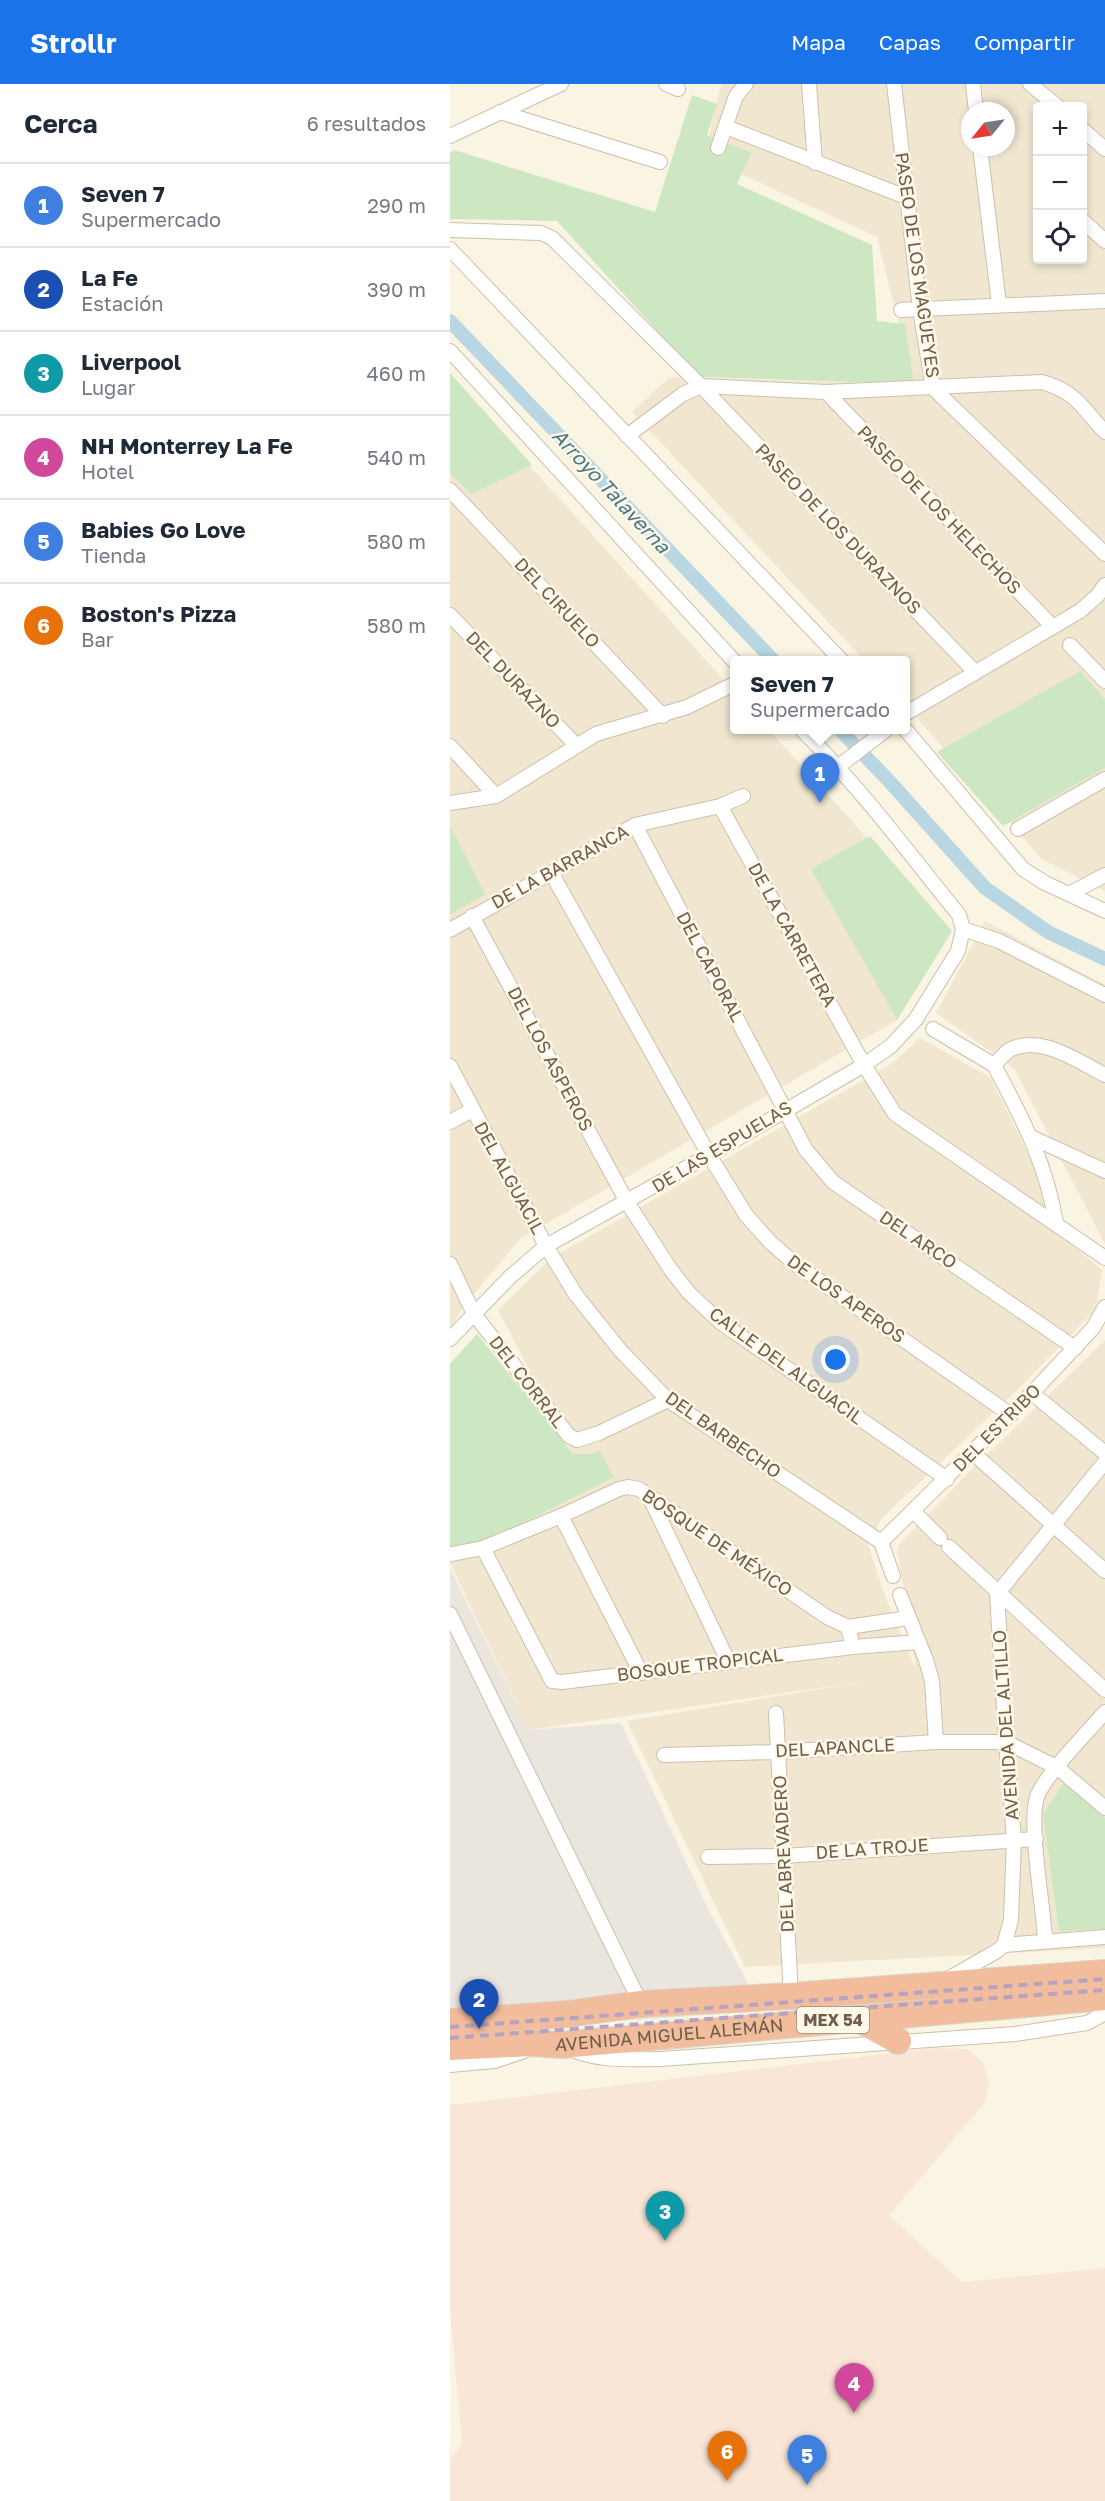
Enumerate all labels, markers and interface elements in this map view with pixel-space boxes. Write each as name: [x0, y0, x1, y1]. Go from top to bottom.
text: Strollr: [30, 26, 117, 59]
text: Mapa: [791, 29, 846, 55]
text: Capas: [879, 29, 941, 55]
text: Compartir: [974, 29, 1075, 55]
north arrow: [961, 102, 1015, 156]
map controls: [1033, 102, 1087, 264]
button: +: [1033, 102, 1087, 156]
text: Cerca: [24, 108, 98, 139]
text: 6 resultados: [307, 111, 426, 135]
street label: PASEO DE LOS MAGUEYES: [891, 151, 945, 379]
button: −: [1033, 156, 1087, 210]
text: Seven 7: [81, 180, 165, 207]
text: 1: [38, 193, 49, 217]
text: 290 m: [367, 193, 426, 217]
text: Supermercado: [81, 207, 221, 231]
button: locate: [1033, 210, 1087, 264]
text: La Fe: [81, 264, 138, 291]
text: 2: [37, 277, 50, 301]
text: 390 m: [367, 277, 426, 301]
text: Estación: [81, 291, 164, 315]
text: Liverpool: [81, 348, 181, 375]
text: 3: [37, 361, 50, 385]
text: 460 m: [367, 361, 426, 385]
text: Lugar: [81, 375, 136, 399]
street label: PASEO DE LOS HELECHOS: [853, 420, 1026, 598]
water label: Arroyo Talaverna: [547, 423, 676, 559]
text: NH Monterrey La Fe: [81, 432, 293, 459]
street label: PASEO DE LOS DURAZNOS: [751, 438, 926, 618]
text: 4: [37, 445, 50, 469]
text: 540 m: [367, 445, 426, 469]
text: Hotel: [81, 459, 134, 483]
text: Babies Go Love: [81, 516, 246, 543]
text: 5: [37, 529, 50, 553]
text: 580 m: [367, 529, 426, 553]
text: Tienda: [81, 543, 146, 567]
street label: DEL CIRUELO: [510, 553, 605, 652]
text: Boston's Pizza: [81, 600, 236, 627]
text: 6: [37, 613, 50, 637]
text: 580 m: [367, 613, 426, 637]
street label: DEL DURAZNO: [462, 626, 565, 732]
text: Bar: [81, 627, 114, 651]
popup: [730, 656, 910, 734]
text: Seven 7: [750, 670, 834, 697]
text: Supermercado: [750, 697, 890, 721]
pin: 1: [800, 754, 839, 803]
street label: DE LA BARRANCA: [487, 819, 632, 913]
street label: DE LA CARRETERA: [744, 859, 842, 1010]
street label: DEL CAPORAL: [673, 908, 749, 1026]
street label: DEL LOS ASPEROS: [503, 983, 598, 1135]
street label: DE LAS ESPUELAS: [648, 1096, 795, 1197]
street label: DEL ALGUACIL: [470, 1117, 550, 1238]
street label: DEL ARCO: [876, 1205, 961, 1273]
street label: DE LOS APEROS: [783, 1249, 910, 1347]
street label: CALLE DEL ALGUACIL: [705, 1302, 868, 1428]
street label: DEL CORRAL: [485, 1331, 571, 1432]
your location: [821, 1345, 850, 1374]
street label: DEL ESTRIBO: [948, 1379, 1045, 1476]
street label: DEL BARBECHO: [661, 1386, 786, 1482]
street label: BOSQUE DE MÉXICO: [638, 1484, 797, 1601]
street label: AVENIDA DEL ALTILLO: [987, 1629, 1023, 1821]
street label: BOSQUE TROPICAL: [616, 1643, 784, 1685]
street label: DEL APANCLE: [774, 1733, 895, 1761]
street label: DEL ABREVADERO: [768, 1775, 798, 1933]
street label: DE LA TROJE: [815, 1833, 929, 1863]
pin: 2: [459, 1980, 498, 2029]
road number: MEX 54: [797, 2007, 869, 2033]
street label: AVENIDA MIGUEL ALEMÁN: [555, 2013, 784, 2055]
pin: 3: [646, 2192, 684, 2241]
pin: 4: [834, 2364, 874, 2413]
pin: 6: [708, 2432, 746, 2481]
pin: 5: [788, 2436, 826, 2485]

